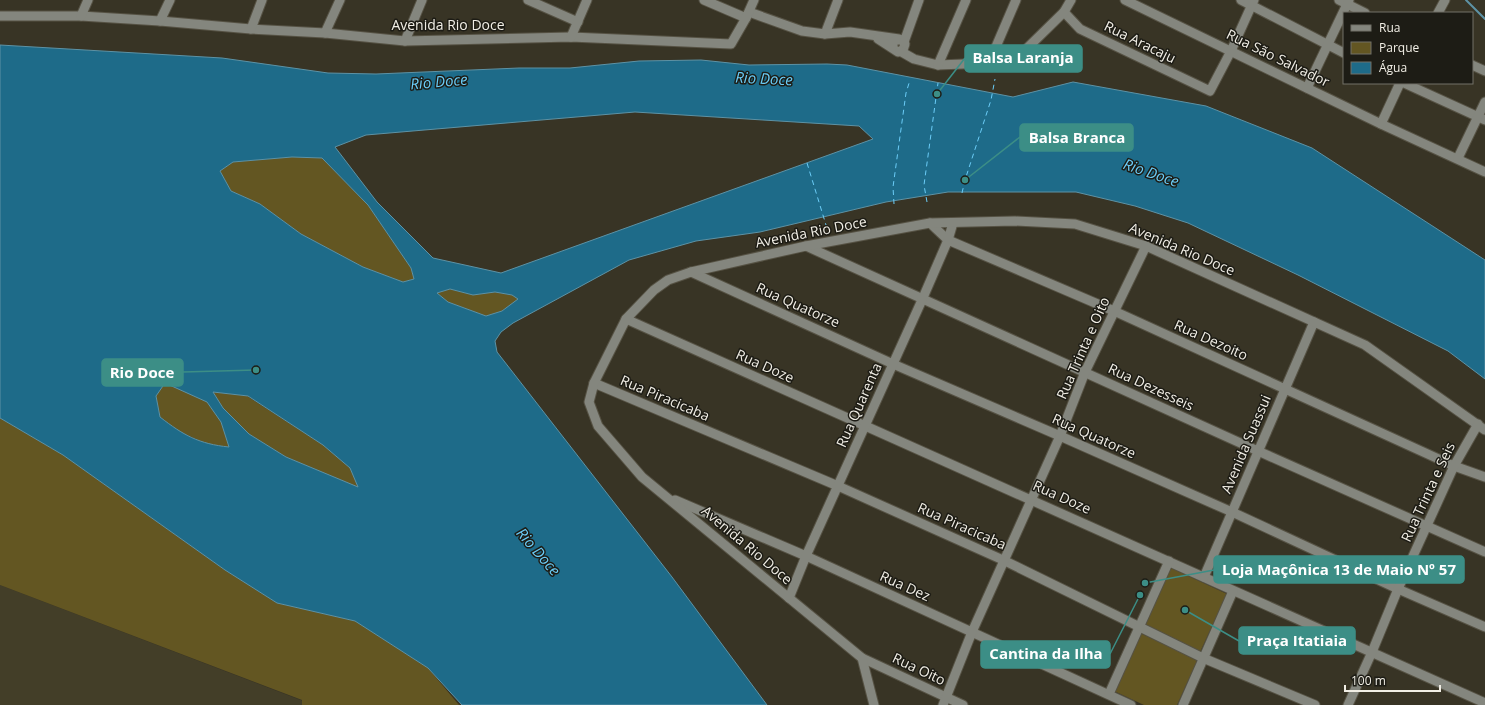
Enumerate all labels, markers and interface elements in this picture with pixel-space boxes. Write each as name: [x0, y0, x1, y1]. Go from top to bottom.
legend: [1343, 12, 1473, 84]
street label: Avenida Rio Doce: [391, 15, 505, 34]
street label: Rua Aracaju: [1101, 16, 1179, 67]
text: Rua: [1379, 19, 1400, 36]
street label: Rua São Salvador: [1223, 24, 1333, 91]
text: Parque: [1379, 39, 1419, 56]
callout: Balsa Laranja: [965, 45, 1082, 72]
text: Balsa Laranja: [972, 47, 1074, 67]
text: Água: [1379, 59, 1407, 76]
water label: Rio Doce: [735, 67, 794, 90]
water label: Rio Doce: [409, 68, 469, 93]
callout: Balsa Branca: [1020, 124, 1133, 151]
text: Balsa Branca: [1029, 127, 1125, 147]
water label: Rio Doce: [1121, 153, 1182, 191]
street label: Avenida Rio Doce: [754, 211, 868, 252]
street label: Avenida Rio Doce: [1126, 218, 1238, 279]
street label: Rua Quatorze: [753, 278, 843, 331]
street label: Rua Trinta e Oito: [1052, 294, 1114, 402]
street label: Rua Dezoito: [1171, 315, 1251, 364]
street label: Rua Doze: [733, 344, 797, 387]
street label: Rua Dezesseis: [1105, 358, 1197, 415]
callout: Rio Doce: [102, 359, 183, 386]
street label: Rua Quarenta: [831, 359, 886, 450]
text: Rio Doce: [110, 362, 174, 382]
street label: Rua Piracicaba: [618, 370, 713, 425]
street label: Avenida Suassui: [1216, 392, 1275, 496]
street label: Rua Quatorze: [1049, 409, 1139, 462]
street label: Rua Trinta e Seis: [1396, 439, 1459, 545]
street label: Rua Doze: [1030, 475, 1094, 518]
street label: Rua Piracicaba: [915, 498, 1010, 554]
street label: Avenida Rio Doce: [698, 501, 797, 588]
water label: Rio Doce: [512, 523, 565, 580]
callout: Loja Maçônica 13 de Maio Nº 57: [1214, 556, 1464, 583]
text: Loja Maçônica 13 de Maio Nº 57: [1222, 559, 1456, 579]
street label: Rua Dez: [877, 566, 934, 605]
callout: Praça Itatiaia: [1239, 627, 1355, 654]
text: Praça Itatiaia: [1247, 630, 1347, 650]
callout: Cantina da Ilha: [981, 641, 1110, 668]
text: Cantina da Ilha: [989, 643, 1103, 663]
street label: Rua Oito: [890, 648, 949, 689]
scale bar: [1345, 667, 1440, 693]
text: 100 m: [1351, 672, 1386, 689]

